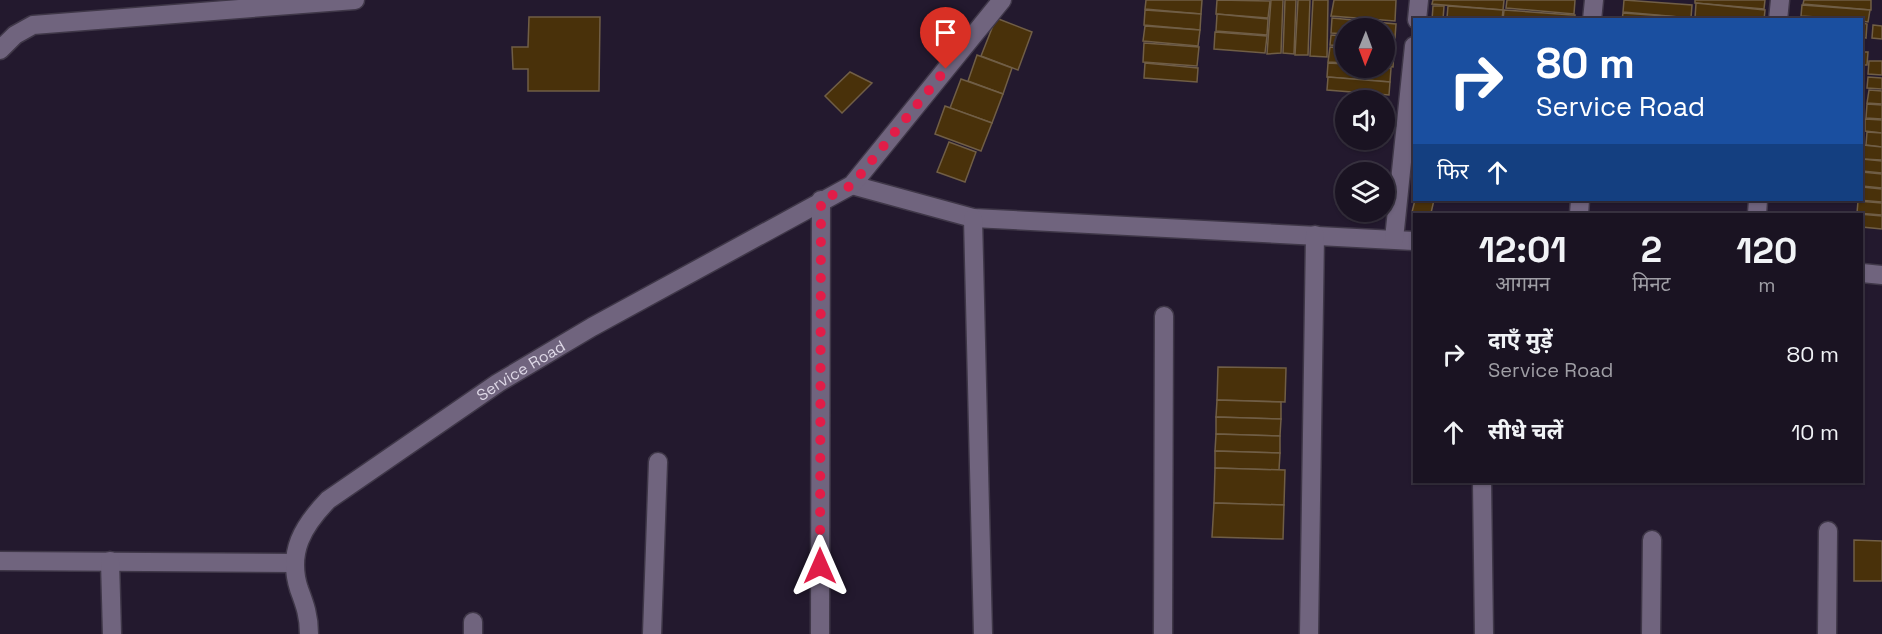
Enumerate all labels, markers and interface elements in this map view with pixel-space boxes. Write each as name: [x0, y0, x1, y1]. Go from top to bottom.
pin: [920, 7, 971, 69]
icon: arrive: [929, 16, 962, 49]
north arrow: [1335, 18, 1395, 78]
map controls: [1335, 18, 1395, 222]
text: 80 m: [1536, 37, 1635, 90]
icon: right: [1437, 42, 1515, 120]
text: Service Road: [1536, 89, 1705, 124]
button: sound: [1335, 90, 1395, 150]
icon: ahead: [1481, 156, 1514, 189]
text: फिर: [1437, 157, 1469, 185]
button: layers: [1335, 162, 1395, 222]
text: 12:01: [1479, 227, 1567, 273]
text: 2: [1641, 227, 1662, 273]
text: 120: [1736, 228, 1797, 274]
text: आगमन: [1495, 271, 1550, 297]
text: मिनट: [1632, 271, 1671, 297]
text: m: [1758, 272, 1775, 298]
text: दाएँ मुड़ें: [1488, 326, 1553, 354]
street label: Service Road: [472, 335, 569, 405]
icon: right: [1437, 338, 1470, 371]
text: 80 m: [1787, 340, 1839, 368]
text: Service Road: [1488, 357, 1613, 383]
icon: ahead: [1437, 416, 1470, 449]
text: सीधे चलें: [1488, 417, 1563, 445]
text: 10 m: [1791, 418, 1839, 446]
position arrow: [788, 534, 852, 598]

